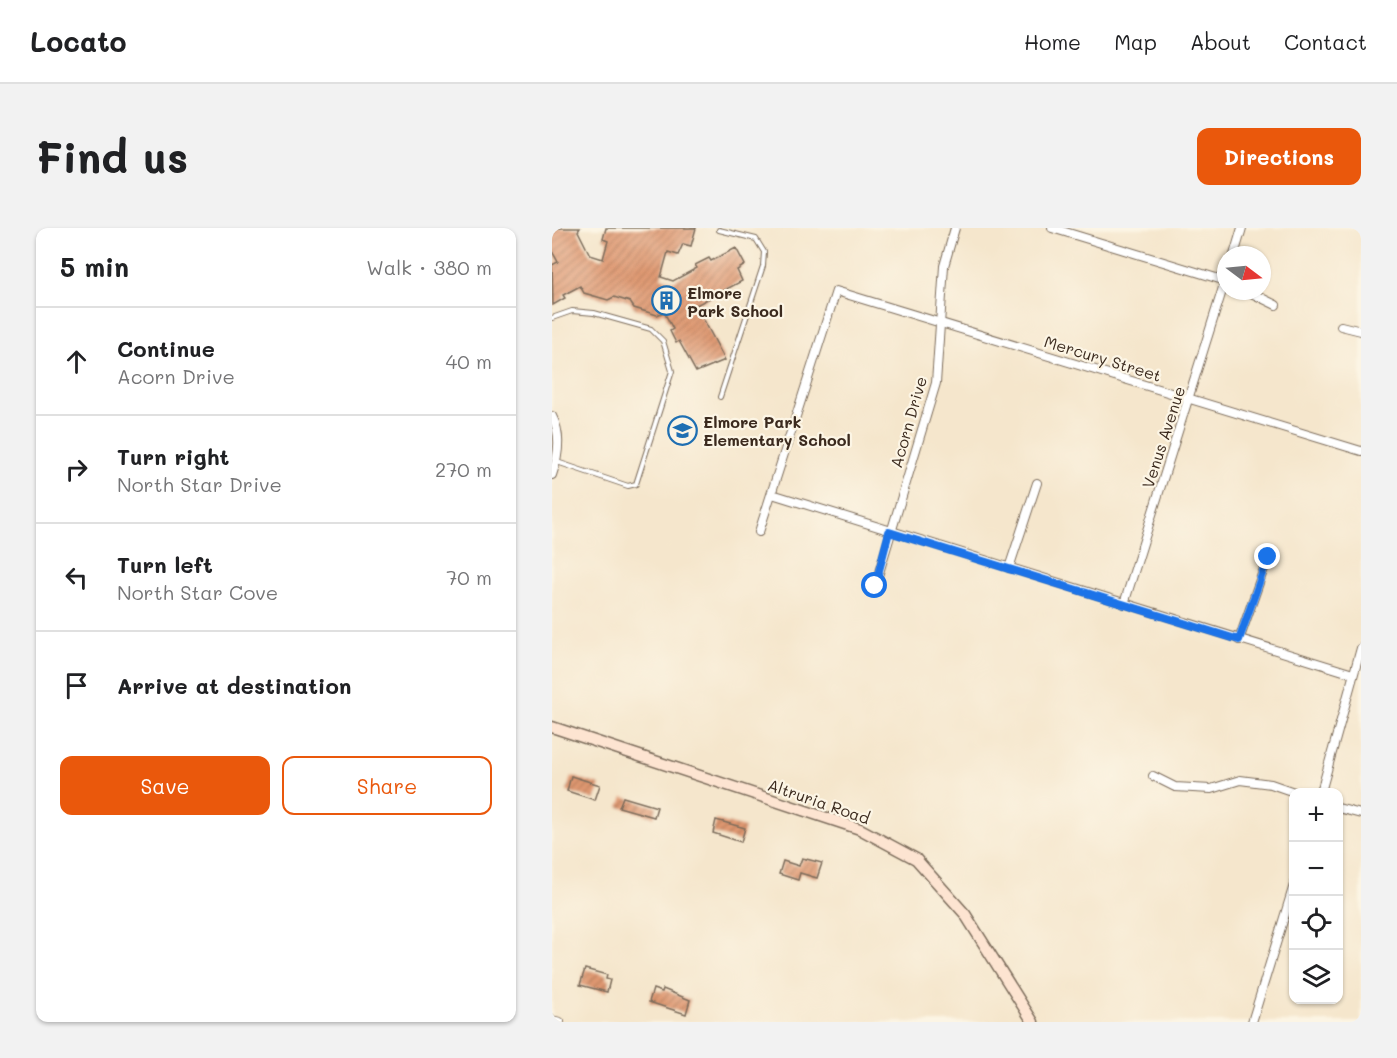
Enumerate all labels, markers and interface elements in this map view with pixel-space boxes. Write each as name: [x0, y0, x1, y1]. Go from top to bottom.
text: Locato: [30, 23, 127, 59]
text: Home: [1024, 28, 1081, 55]
text: Map: [1114, 28, 1157, 55]
text: About: [1190, 28, 1251, 55]
text: Contact: [1284, 28, 1367, 55]
button: Directions: [1197, 128, 1361, 185]
text: Find us: [36, 129, 188, 184]
north arrow: [1217, 246, 1271, 300]
text: 5 min: [60, 250, 129, 284]
text: Walk · 380 m: [366, 254, 492, 280]
place label: Elmore Park School: [687, 282, 783, 321]
building icon: Elmore Park School: [650, 285, 682, 317]
street label: Mercury Street: [1042, 330, 1164, 386]
text: Continue: [117, 334, 215, 363]
icon: ahead: [60, 345, 93, 378]
text: 40 m: [446, 348, 492, 374]
text: Acorn Drive: [117, 363, 235, 389]
street label: Acorn Drive: [885, 374, 931, 470]
street label: Venus Avenue: [1137, 383, 1189, 491]
place label: Elmore Park Elementary School: [703, 411, 851, 450]
school or university icon: Elmore Park Elementary School: [666, 414, 698, 446]
text: Turn right: [117, 442, 229, 471]
icon: right: [60, 453, 93, 486]
text: 270 m: [435, 456, 492, 482]
text: North Star Drive: [117, 471, 282, 497]
route end: [1254, 543, 1280, 569]
text: Turn left: [117, 550, 213, 579]
icon: left: [60, 561, 93, 594]
text: 70 m: [446, 564, 492, 590]
route start: [861, 572, 887, 598]
text: North Star Cove: [117, 579, 278, 605]
icon: arrive: [60, 669, 93, 702]
text: Arrive at destination: [117, 671, 352, 700]
button: Save: [60, 756, 270, 815]
button: Share: [282, 756, 492, 815]
street label: Altruria Road: [765, 774, 873, 828]
map controls: [1289, 788, 1343, 1004]
button: +: [1289, 788, 1343, 842]
button: −: [1289, 842, 1343, 896]
button: locate: [1289, 896, 1343, 950]
button: layers: [1289, 950, 1343, 1004]

